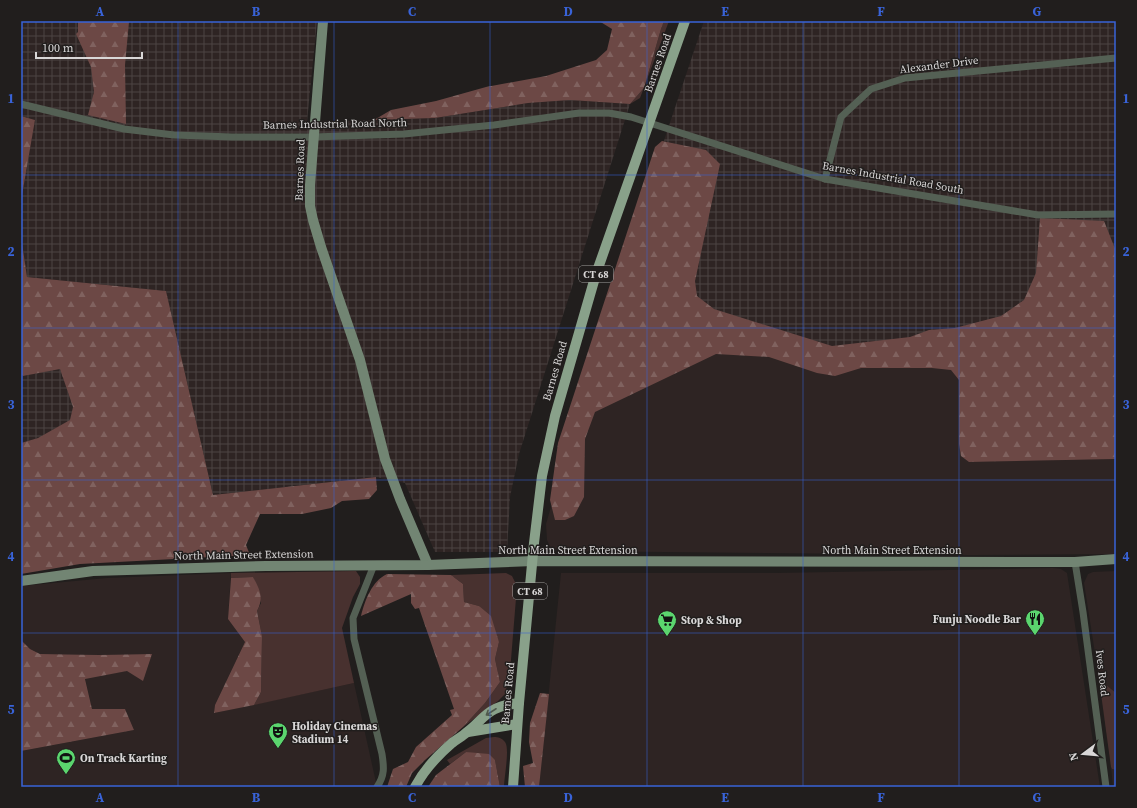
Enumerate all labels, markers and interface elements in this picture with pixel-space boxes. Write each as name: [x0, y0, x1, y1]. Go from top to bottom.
text: A: [96, 3, 105, 20]
text: B: [252, 3, 261, 20]
text: C: [408, 3, 416, 20]
text: D: [563, 3, 573, 20]
text: E: [721, 3, 729, 20]
text: F: [877, 3, 885, 20]
text: G: [1033, 3, 1042, 20]
street label: Barnes Road: [641, 31, 675, 95]
scale bar: [36, 34, 142, 60]
text: 100 m: [42, 40, 74, 56]
street label: Alexander Drive: [899, 53, 980, 77]
text: 1: [7, 90, 15, 107]
text: 1: [1122, 90, 1130, 107]
street label: Barnes Industrial Road North: [263, 115, 408, 133]
street label: Barnes Road: [291, 138, 309, 201]
street label: Barnes Industrial Road South: [821, 158, 965, 198]
text: 2: [7, 243, 15, 260]
text: 2: [1122, 243, 1130, 260]
road number: CT 68: [579, 266, 613, 282]
street label: Barnes Road: [539, 339, 571, 403]
text: 3: [7, 396, 15, 413]
text: 3: [1122, 396, 1130, 413]
street label: North Main Street Extension: [498, 543, 638, 558]
street label: North Main Street Extension: [822, 543, 962, 558]
street label: North Main Street Extension: [174, 546, 314, 564]
text: 4: [7, 548, 15, 565]
text: 4: [1122, 548, 1130, 565]
road number: CT 68: [513, 583, 547, 599]
restaurant icon: Funju Noodle Bar: [1024, 608, 1046, 636]
supermarket icon: Stop & Shop: [656, 609, 678, 637]
place label: Funju Noodle Bar: [933, 612, 1022, 627]
place label: Stop & Shop: [681, 613, 742, 628]
street label: Ives Road: [1092, 649, 1112, 698]
street label: Barnes Road: [498, 661, 518, 724]
text: 5: [7, 701, 15, 718]
text: 5: [1122, 701, 1130, 718]
one-way arrow: [486, 708, 497, 716]
place label: Holiday Cinemas Stadium 14: [292, 719, 377, 747]
theatre icon: Holiday Cinemas Stadium 14: [267, 721, 289, 749]
north arrow: [1063, 734, 1103, 774]
sports icon: On Track Karting: [55, 747, 77, 775]
place label: On Track Karting: [80, 751, 167, 766]
text: N: [1066, 751, 1082, 763]
text: A: [96, 789, 105, 806]
text: B: [252, 789, 261, 806]
text: C: [408, 789, 416, 806]
text: D: [563, 789, 573, 806]
text: E: [721, 789, 729, 806]
text: F: [877, 789, 885, 806]
text: G: [1033, 789, 1042, 806]

